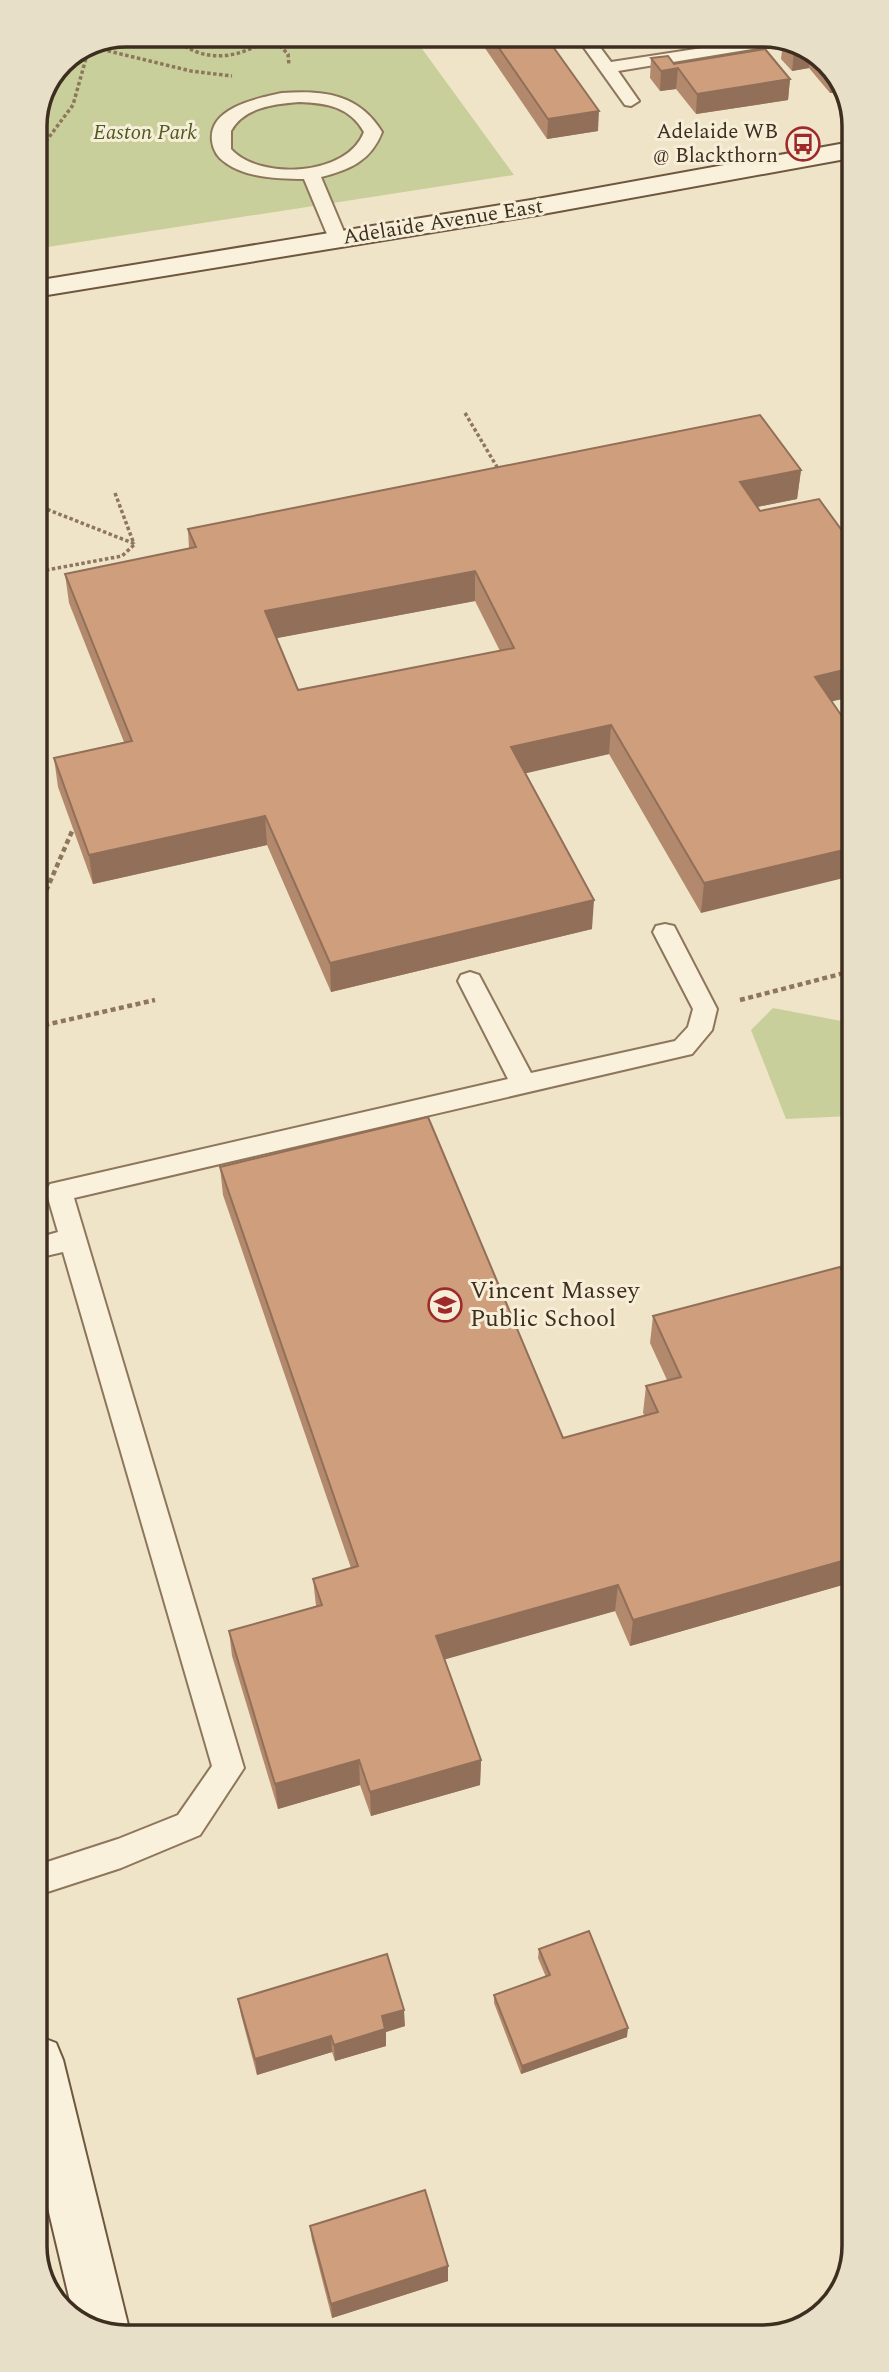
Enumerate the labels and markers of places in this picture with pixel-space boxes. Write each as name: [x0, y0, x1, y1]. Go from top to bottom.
place label: Adelaide WB @ Blackthorn: [653, 116, 778, 172]
bus stop icon: Adelaide WB @ Blackthorn: [784, 125, 822, 163]
place label: Vincent Massey Public School: [470, 1273, 641, 1337]
school or university icon: Vincent Massey Public School: [426, 1286, 464, 1324]

